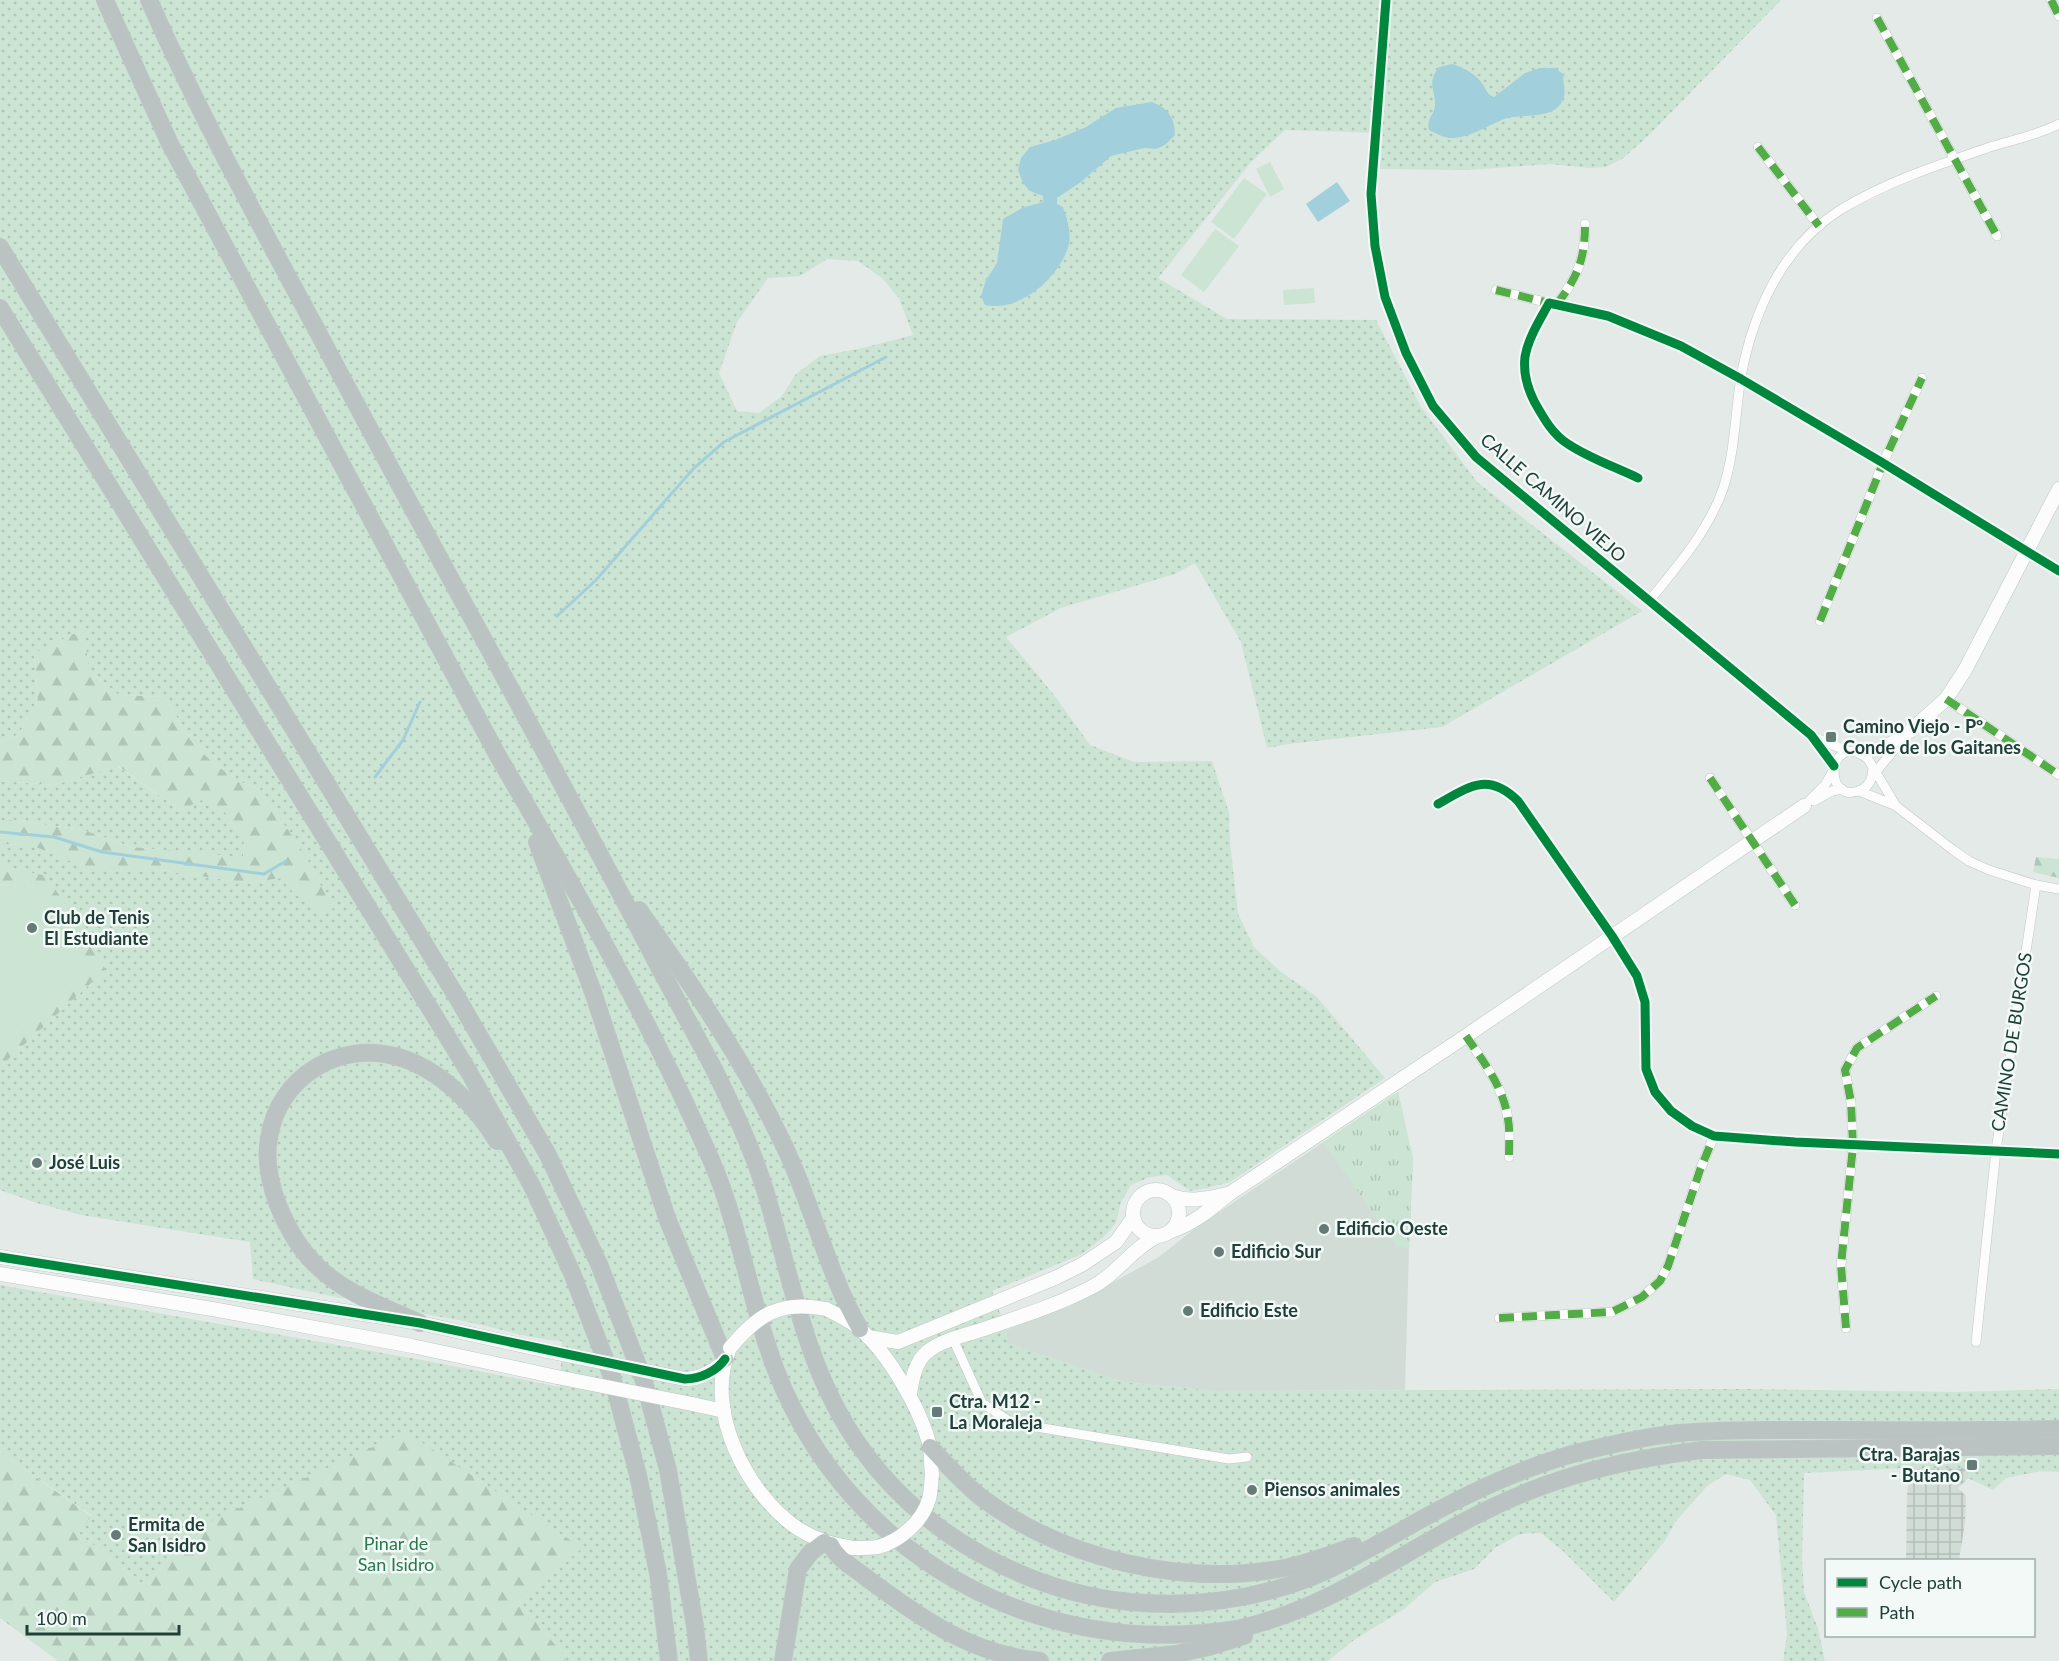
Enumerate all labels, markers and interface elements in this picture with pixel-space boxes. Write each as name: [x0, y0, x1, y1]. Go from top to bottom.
street label: CALLE CAMINO VIEJO: [1476, 428, 1631, 566]
place label: Camino Viejo - Pº Conde de los Gaitanes: [1843, 715, 2021, 758]
marker: Camino Viejo - Pº Conde de los Gaitanes: [1824, 730, 1838, 744]
place label: Club de Tenis El Estudiante: [44, 906, 150, 949]
marker: Club de Tenis El Estudiante: [25, 921, 39, 935]
street label: CAMINO DE BURGOS: [1986, 951, 2036, 1133]
place label: José Luis: [49, 1151, 120, 1173]
marker: José Luis: [30, 1156, 44, 1170]
place label: Edificio Oeste: [1336, 1217, 1448, 1239]
marker: Edificio Oeste: [1317, 1222, 1331, 1236]
place label: Edificio Sur: [1231, 1240, 1321, 1262]
marker: Edificio Sur: [1212, 1245, 1226, 1259]
place label: Edificio Este: [1200, 1299, 1298, 1321]
marker: Edificio Este: [1181, 1304, 1195, 1318]
place label: Ctra. M12 - La Moraleja: [949, 1390, 1042, 1433]
marker: Ctra. M12 - La Moraleja: [930, 1405, 944, 1419]
place label: Ctra. Barajas - Butano: [1859, 1443, 1960, 1486]
marker: Ctra. Barajas - Butano: [1965, 1458, 1979, 1472]
place label: Piensos animales: [1264, 1478, 1400, 1500]
marker: Piensos animales: [1245, 1483, 1259, 1497]
place label: Ermita de San Isidro: [128, 1513, 206, 1556]
marker: Ermita de San Isidro: [109, 1528, 123, 1542]
park label: Pinar de San Isidro: [358, 1532, 434, 1575]
legend: [1825, 1559, 2035, 1637]
text: Cycle path: [1879, 1571, 1962, 1593]
scale bar: [27, 1598, 178, 1636]
text: Path: [1879, 1601, 1915, 1623]
text: 100 m: [36, 1607, 87, 1629]

